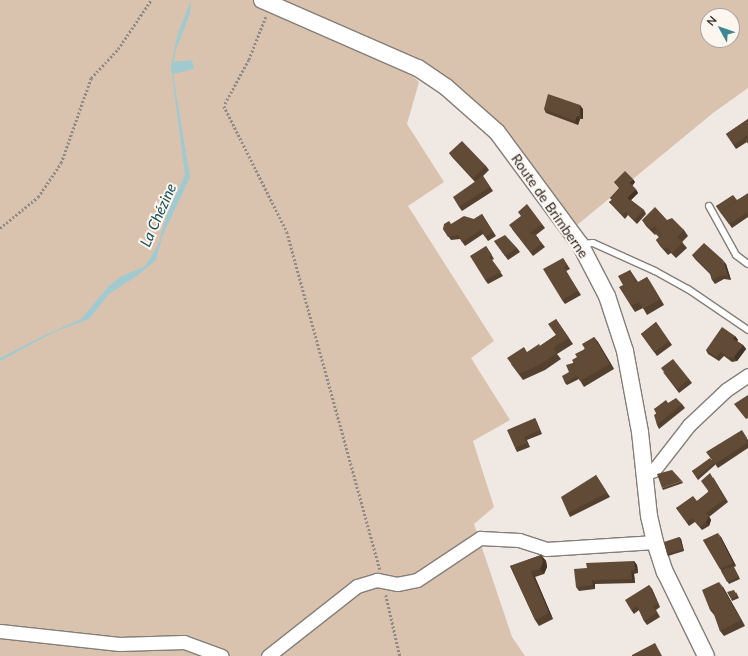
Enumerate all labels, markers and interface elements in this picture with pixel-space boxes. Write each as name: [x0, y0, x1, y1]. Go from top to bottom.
north arrow: [700, 8, 740, 48]
text: N: [703, 13, 719, 28]
street label: Route de Brimberne: [508, 151, 592, 261]
water label: La Chézine: [136, 181, 180, 249]

